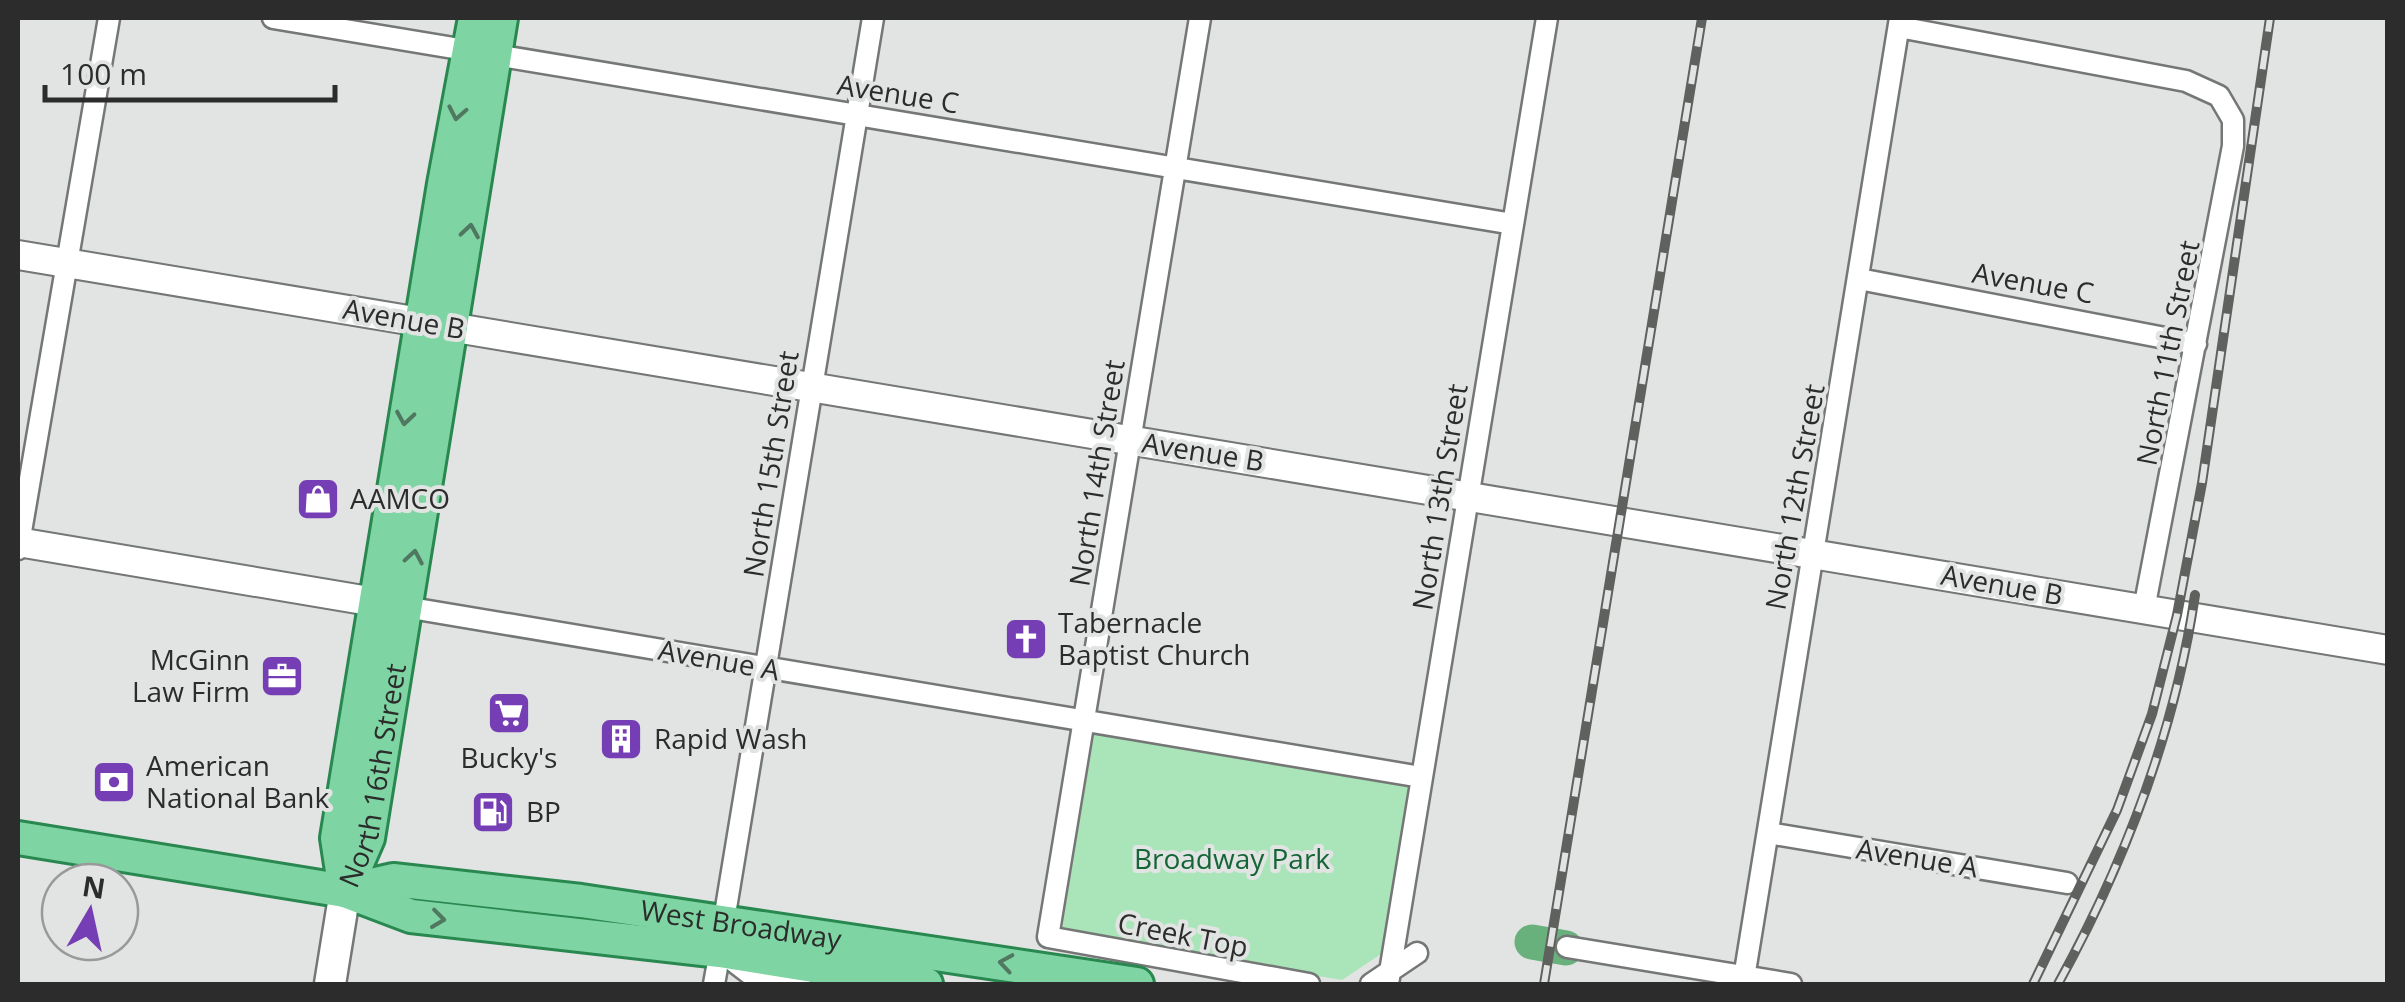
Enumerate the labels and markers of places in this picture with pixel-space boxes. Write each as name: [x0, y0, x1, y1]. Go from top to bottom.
shop icon: AAMCO: [295, 476, 341, 522]
place label: AAMCO: [350, 479, 450, 517]
place label: Tabernacle Baptist Church: [1058, 603, 1250, 673]
church icon: Tabernacle Baptist Church: [1003, 616, 1049, 662]
place label: McGinn Law Firm: [132, 640, 250, 710]
office icon: McGinn Law Firm: [259, 653, 305, 699]
supermarket icon: Bucky's: [486, 690, 532, 736]
building icon: Rapid Wash: [598, 716, 644, 762]
place label: Rapid Wash: [654, 719, 807, 757]
place label: Bucky's: [461, 738, 557, 776]
place label: American National Bank: [146, 746, 329, 816]
bank icon: American National Bank: [91, 759, 137, 805]
fuel station icon: BP: [470, 789, 516, 835]
place label: BP: [526, 792, 561, 830]

